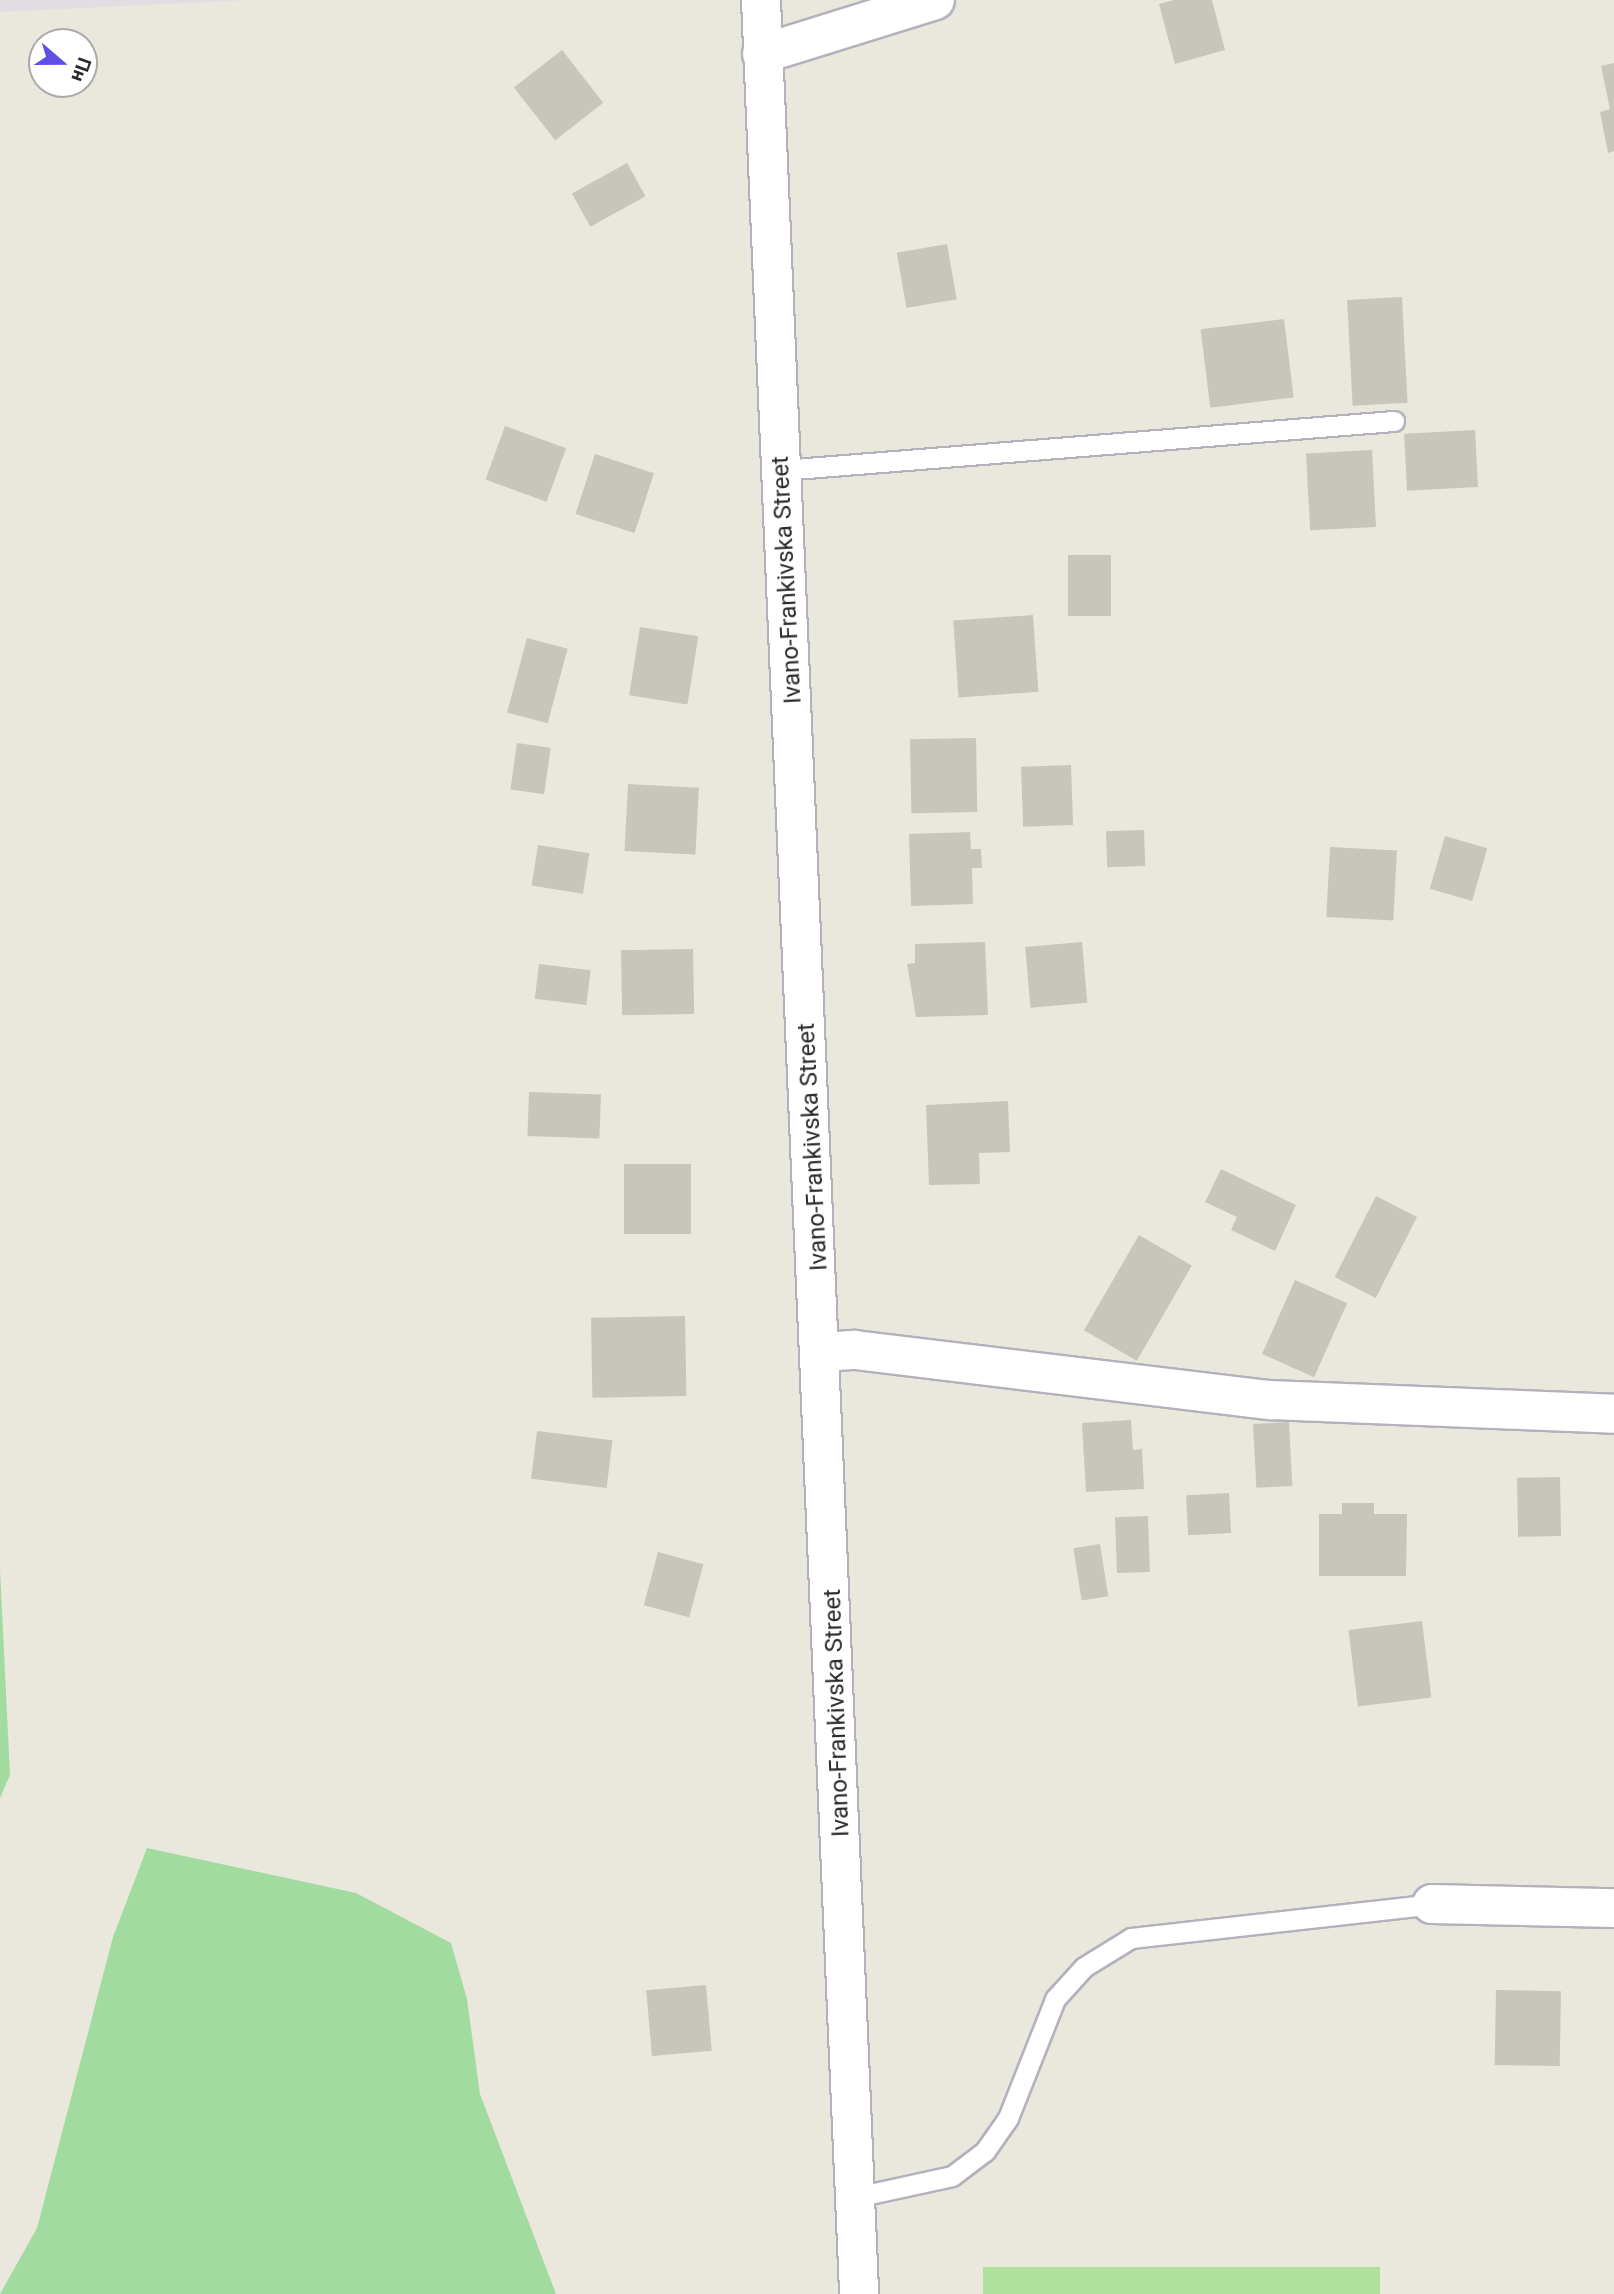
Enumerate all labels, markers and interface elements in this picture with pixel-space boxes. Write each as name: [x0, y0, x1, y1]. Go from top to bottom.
north arrow: [28, 28, 98, 98]
text: Пн: [66, 54, 96, 85]
street label: Ivano-Frankivska Street: [766, 455, 808, 705]
street label: Ivano-Frankivska Street: [792, 1022, 834, 1272]
street label: Ivano-Frankivska Street: [818, 1589, 856, 1837]

